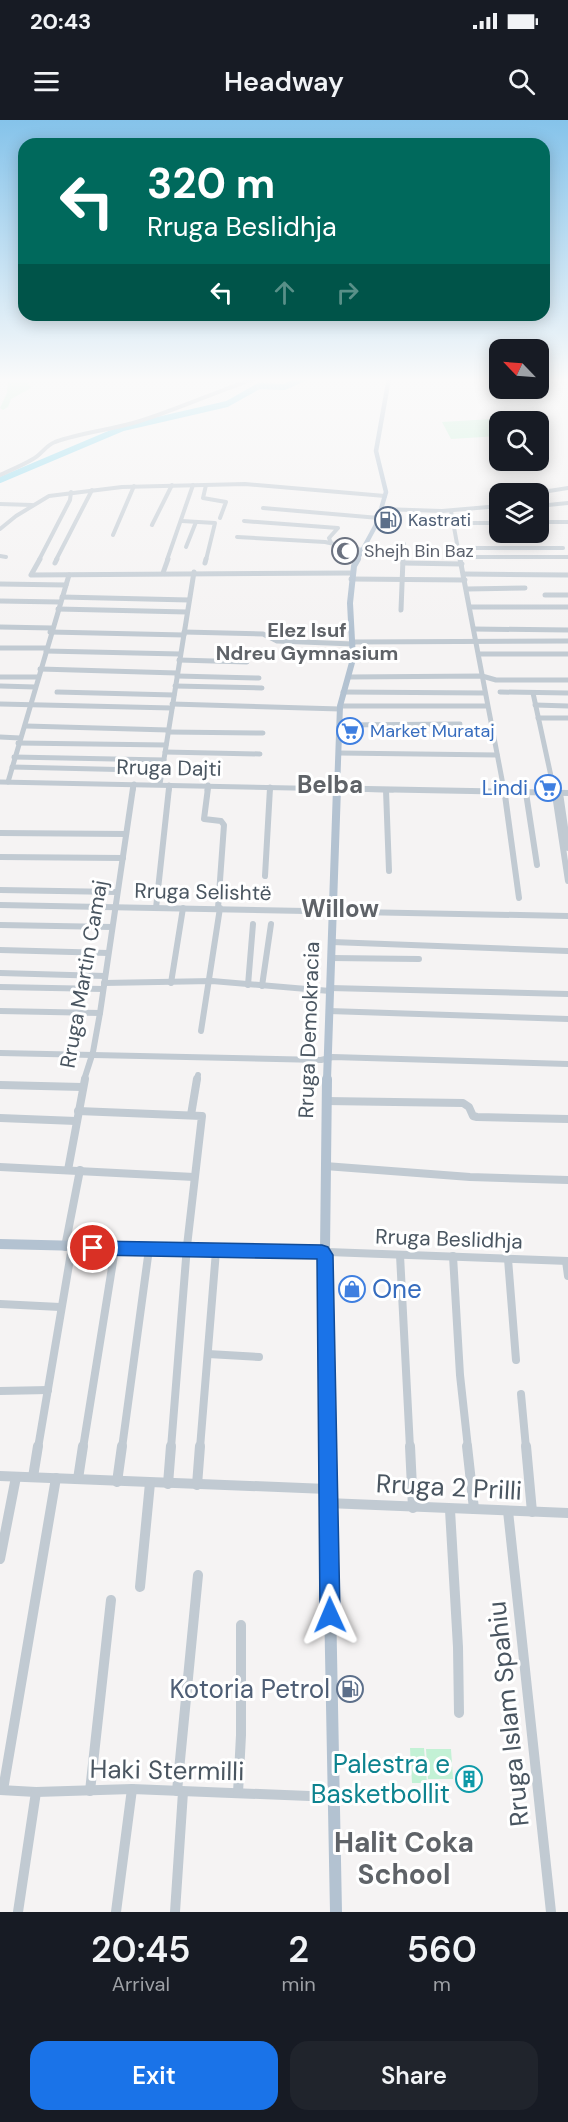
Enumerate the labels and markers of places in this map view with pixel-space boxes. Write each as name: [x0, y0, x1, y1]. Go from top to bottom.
fuel station icon: Kastrati: [373, 505, 403, 535]
place label: Kastrati: [408, 508, 471, 532]
mosque icon: Shejh Bin Baz: [330, 536, 360, 566]
place label: Shejh Bin Baz: [364, 539, 474, 563]
supermarket icon: Market Murataj: [335, 716, 365, 746]
place label: Market Murataj: [370, 719, 495, 743]
supermarket icon: Lindi: [533, 773, 563, 803]
place label: Lindi: [482, 774, 528, 802]
pin: [67, 1222, 118, 1273]
place label: One: [372, 1272, 422, 1306]
shop icon: One: [337, 1274, 367, 1304]
place label: Kotoria Petrol: [169, 1672, 330, 1706]
fuel station icon: Kotoria Petrol: [335, 1674, 365, 1704]
place label: Palestra e Basketbollit: [311, 1747, 450, 1811]
building icon: Palestra e Basketbollit: [454, 1764, 484, 1794]

